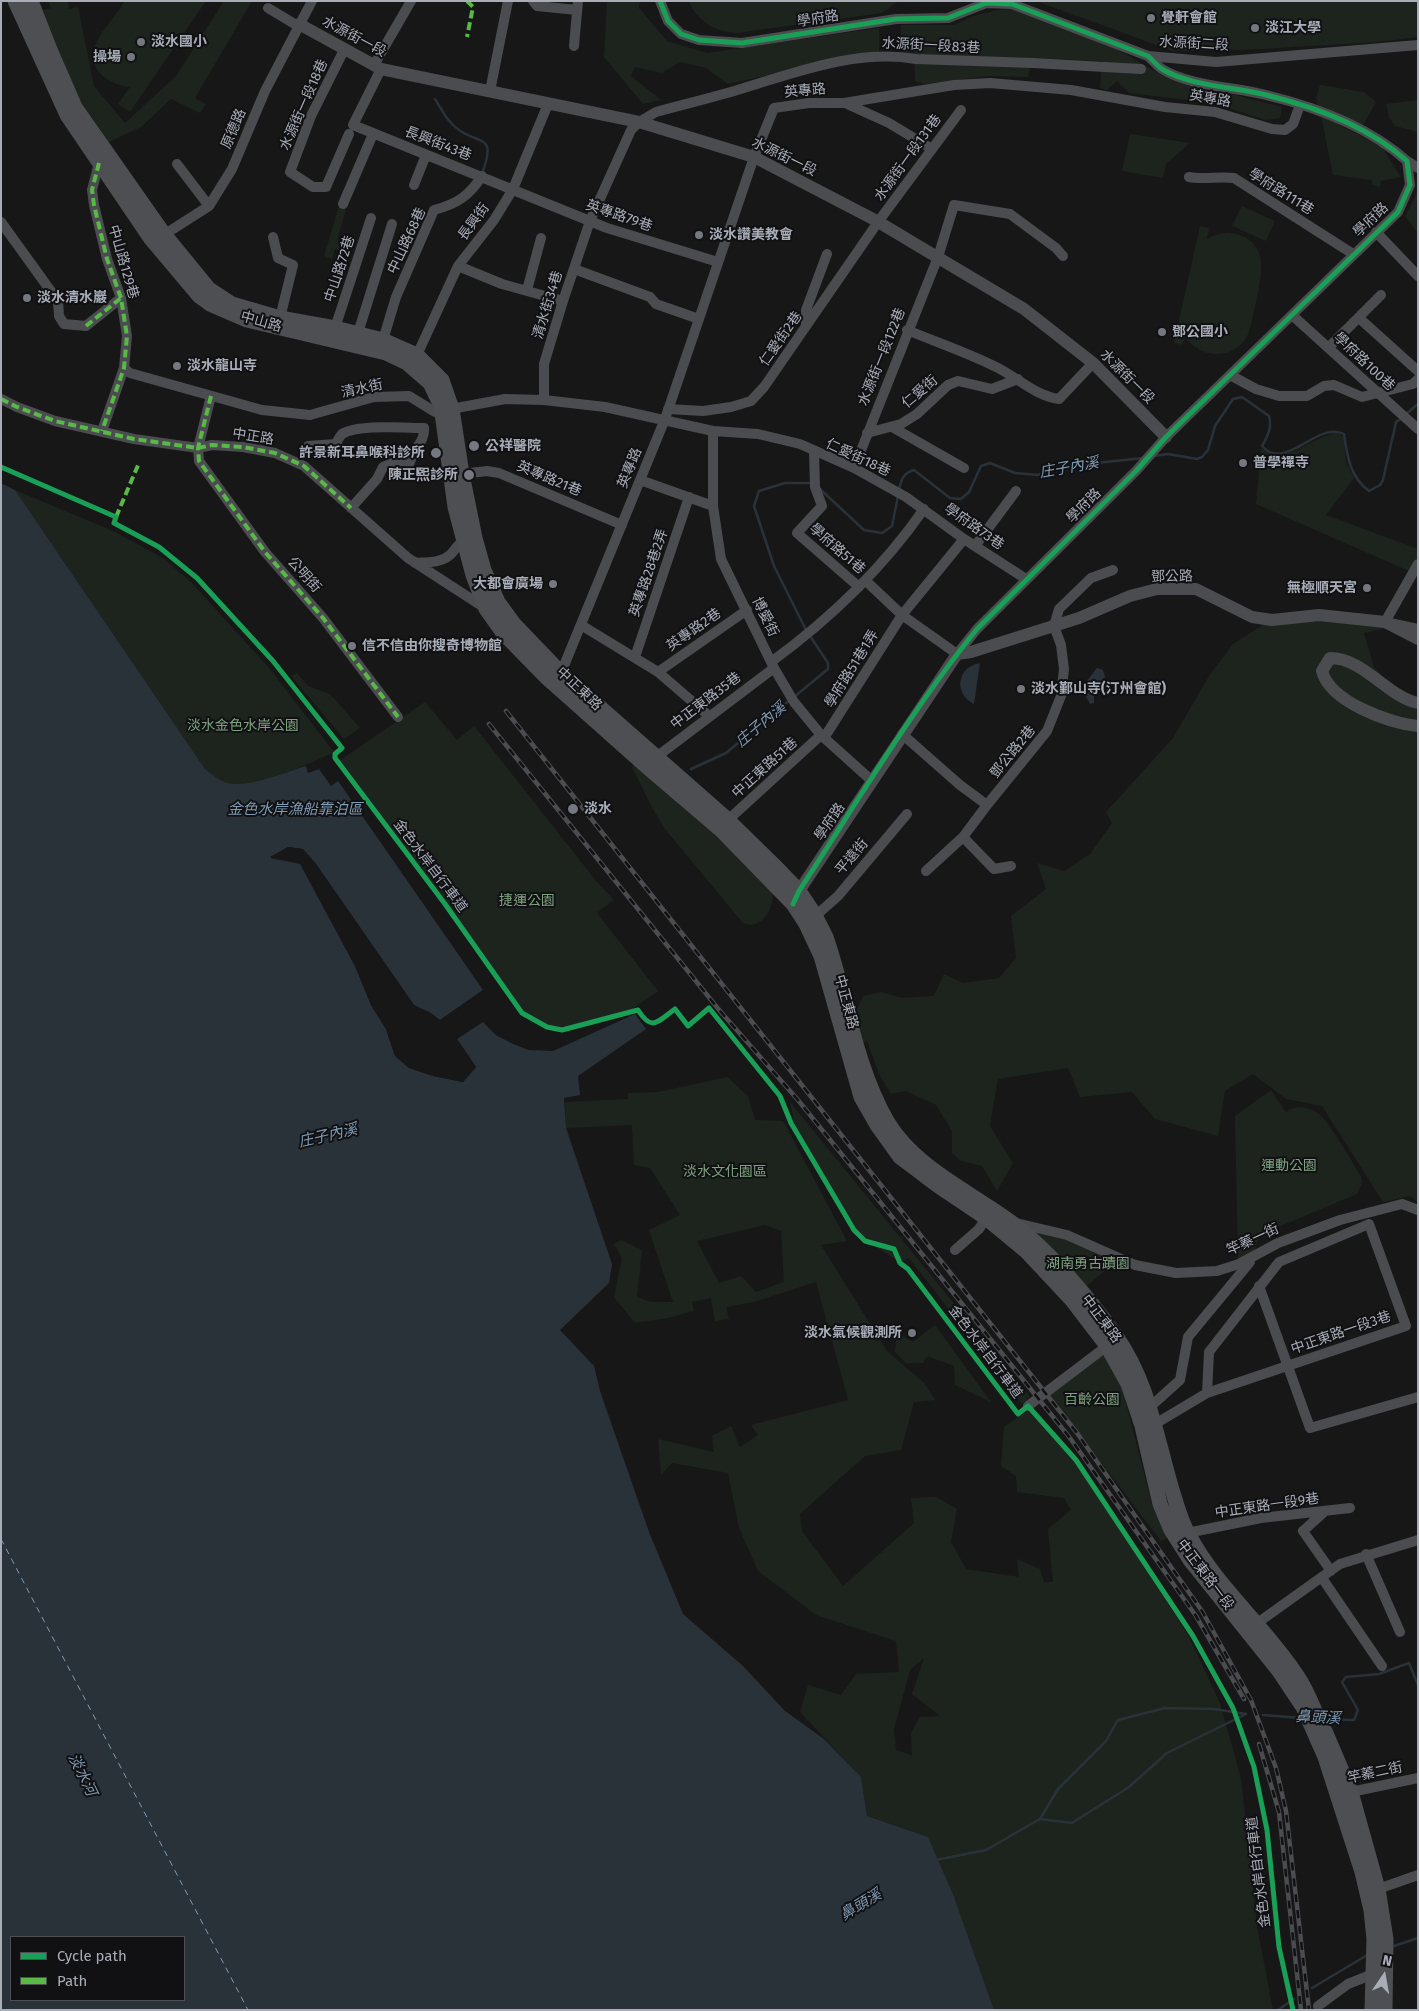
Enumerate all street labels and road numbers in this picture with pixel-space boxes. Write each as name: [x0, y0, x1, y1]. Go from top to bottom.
street label: 學府路: [796, 7, 840, 31]
street label: 水源街一段: [319, 13, 389, 61]
street label: 水源街二段: [1159, 34, 1229, 54]
street label: 水源街一段83巷: [881, 35, 981, 57]
street label: 水源街一段18巷: [276, 57, 332, 153]
street label: 英專路: [783, 81, 827, 101]
street label: 英專路: [1188, 87, 1232, 111]
street label: 原德路: [218, 106, 250, 152]
street label: 水源街一段131巷: [871, 111, 945, 205]
street label: 長興街43巷: [402, 124, 474, 164]
street label: 水源街一段: [749, 134, 819, 180]
street label: 學府路111巷: [1245, 165, 1317, 219]
street label: 英專路79巷: [583, 197, 655, 235]
street label: 學府路: [1350, 199, 1392, 241]
street label: 長興街: [455, 200, 493, 244]
street label: 中山路68巷: [384, 205, 430, 277]
street label: 中山路129巷: [104, 223, 142, 301]
street label: 中山路72巷: [321, 234, 359, 304]
street label: 清水街34巷: [530, 269, 566, 341]
street label: 水源街一段122巷: [855, 306, 909, 408]
street label: 中山路: [238, 308, 284, 336]
street label: 仁愛街2巷: [756, 308, 806, 370]
street label: 學府路100巷: [1330, 329, 1398, 395]
street label: 水源街一段: [1096, 346, 1158, 408]
street label: 仁愛街: [899, 372, 941, 412]
street label: 清水街: [340, 376, 384, 402]
street label: 中正路: [231, 425, 275, 449]
street label: 仁愛街18巷: [823, 436, 893, 480]
street label: 英專路: [614, 445, 646, 491]
street label: 英專路21巷: [514, 458, 584, 500]
street label: 學府路: [1063, 485, 1105, 527]
street label: 學府路73巷: [941, 500, 1007, 554]
street label: 學府路51巷: [806, 520, 868, 578]
street label: 英專路28巷2弄: [626, 527, 672, 619]
street label: 公明街: [284, 554, 324, 596]
street label: 鄧公路: [1151, 568, 1193, 586]
street label: 博愛街: [748, 594, 782, 640]
street label: 英專路2巷: [663, 605, 725, 655]
street label: 學府路51巷1弄: [821, 627, 883, 711]
street label: 中正東路: [553, 664, 605, 714]
street label: 中正東路35巷: [667, 669, 745, 733]
street label: 鄧公路2巷: [987, 722, 1039, 782]
street label: 中正東路51巷: [729, 734, 801, 802]
street label: 學府路: [811, 800, 849, 844]
street label: 金色水岸自行車道: [390, 816, 470, 916]
street label: 平遠街: [832, 836, 872, 878]
street label: 中正東路: [831, 973, 861, 1031]
street label: 竿蓁一街: [1224, 1221, 1282, 1259]
street label: 中正東路: [1077, 1292, 1125, 1346]
street label: 金色水岸自行車道: [945, 1302, 1025, 1402]
street label: 中正東路一段3巷: [1289, 1308, 1393, 1358]
street label: 中正東路一段9巷: [1214, 1490, 1320, 1522]
street label: 中正東路一段: [1173, 1536, 1237, 1614]
street label: 竿蓁二街: [1346, 1759, 1404, 1787]
street label: 金色水岸自行車道: [1244, 1815, 1274, 1929]

